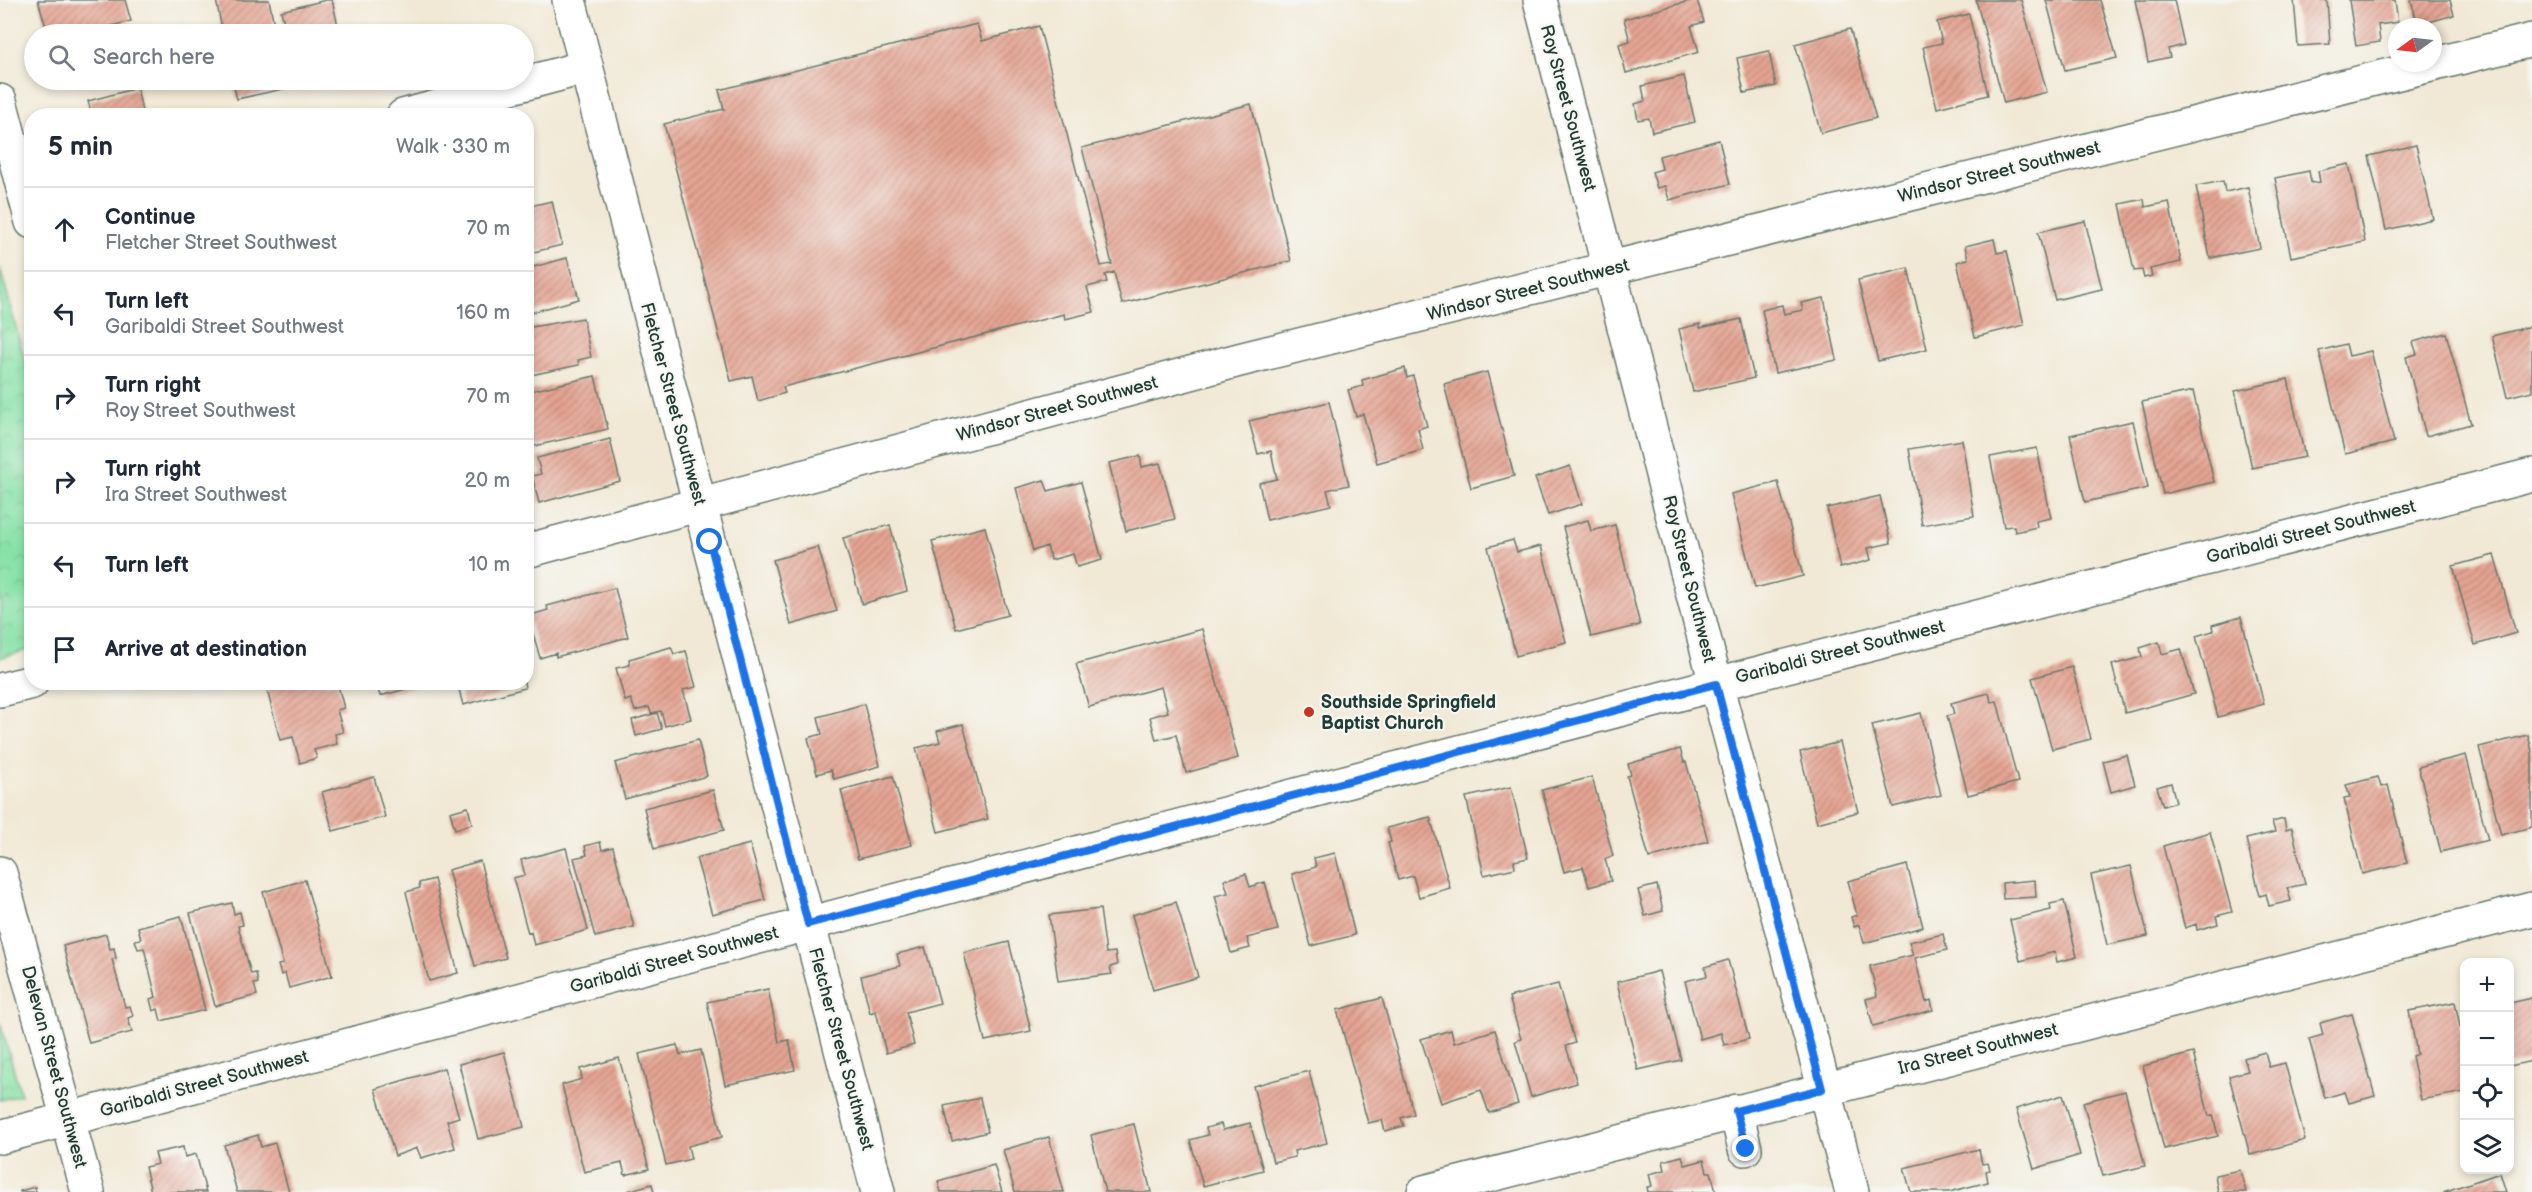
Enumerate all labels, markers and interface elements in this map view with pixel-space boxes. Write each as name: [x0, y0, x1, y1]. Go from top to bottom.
north arrow: [2388, 18, 2442, 72]
street label: Roy Street Southwest: [1536, 22, 1600, 194]
search box: [24, 24, 534, 90]
icon: search: [45, 41, 78, 74]
text: Search here: [93, 44, 215, 71]
text: 5 min: [48, 132, 113, 163]
text: Walk · 330 m: [396, 135, 510, 159]
street label: Windsor Street Southwest: [1896, 137, 2103, 207]
text: Continue: [105, 204, 195, 231]
icon: ahead: [48, 213, 81, 246]
text: 70 m: [466, 217, 510, 241]
text: Fletcher Street Southwest: [105, 231, 337, 255]
street label: Windsor Street Southwest: [1425, 255, 1632, 325]
text: Turn left: [105, 288, 189, 315]
icon: left: [48, 297, 81, 330]
street label: Fletcher Street Southwest: [636, 300, 710, 508]
text: 160 m: [456, 301, 510, 325]
text: Garibaldi Street Southwest: [105, 315, 344, 339]
text: Turn right: [105, 372, 201, 399]
street label: Windsor Street Southwest: [954, 372, 1160, 446]
icon: right: [48, 381, 81, 414]
text: 70 m: [466, 385, 510, 409]
text: Roy Street Southwest: [105, 399, 296, 423]
text: Turn right: [105, 456, 201, 483]
icon: right: [48, 465, 81, 498]
text: 20 m: [465, 469, 510, 493]
text: Ira Street Southwest: [105, 483, 287, 507]
street label: Roy Street Southwest: [1658, 493, 1720, 665]
street label: Garibaldi Street Southwest: [2204, 496, 2418, 568]
route start: [696, 528, 722, 554]
icon: left: [48, 549, 81, 582]
text: Turn left: [105, 552, 189, 579]
text: 10 m: [469, 553, 510, 577]
street label: Garibaldi Street Southwest: [1733, 616, 1947, 688]
icon: arrive: [48, 633, 81, 666]
text: Arrive at destination: [105, 636, 307, 663]
place label: Southside Springfield Baptist Church: [1321, 692, 1496, 734]
marker: Southside Springfield Baptist Church: [1302, 705, 1316, 719]
street label: Garibaldi Street Southwest: [567, 922, 781, 998]
street label: Fletcher Street Southwest: [804, 945, 878, 1153]
map controls: [2460, 958, 2514, 1174]
button: +: [2460, 958, 2514, 1012]
street label: Delevan Street Southwest: [17, 964, 91, 1171]
button: −: [2460, 1012, 2514, 1066]
street label: Ira Street Southwest: [1896, 1019, 2060, 1079]
street label: Garibaldi Street Southwest: [97, 1046, 311, 1122]
button: locate: [2460, 1066, 2514, 1120]
button: layers: [2460, 1120, 2514, 1174]
route end: [1732, 1135, 1758, 1161]

